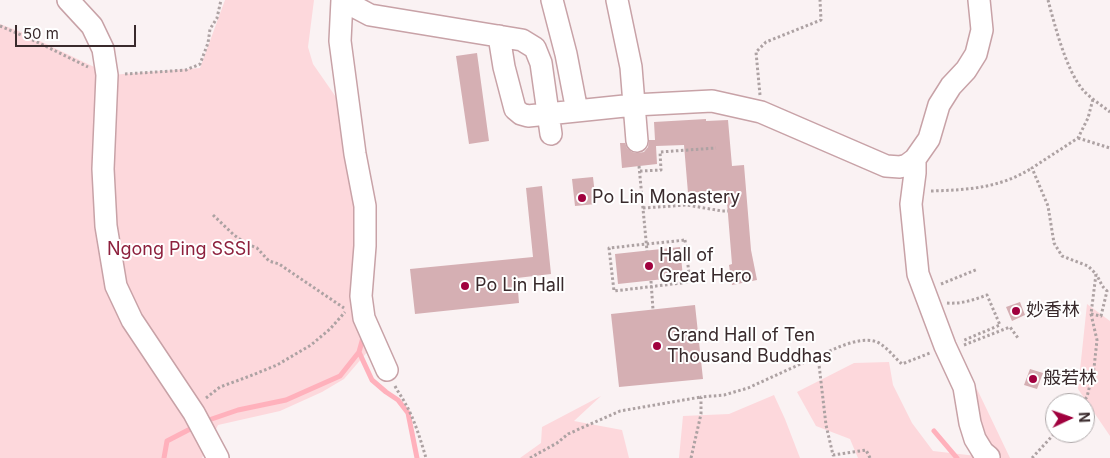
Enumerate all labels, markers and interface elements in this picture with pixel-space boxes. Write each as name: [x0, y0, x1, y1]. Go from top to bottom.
scale bar: [18, 15, 139, 47]
text: 50 m: [23, 24, 59, 43]
place label: Po Lin Monastery: [592, 187, 740, 209]
marker: Po Lin Monastery: [576, 192, 588, 204]
park label: Ngong Ping SSSI: [107, 239, 251, 261]
place label: Hall of Great Hero: [659, 245, 752, 288]
marker: Hall of Great Hero: [643, 260, 655, 272]
place label: Po Lin Hall: [475, 275, 565, 297]
marker: Po Lin Hall: [459, 280, 471, 292]
place label: 妙香林: [1026, 300, 1080, 322]
marker: 妙香林: [1010, 305, 1022, 317]
place label: Grand Hall of Ten Thousand Buddhas: [667, 325, 832, 368]
marker: Grand Hall of Ten Thousand Buddhas: [651, 340, 663, 352]
place label: 般若林: [1043, 368, 1097, 390]
marker: 般若林: [1027, 373, 1039, 385]
north arrow: [1045, 393, 1095, 443]
text: N: [1076, 411, 1093, 423]

